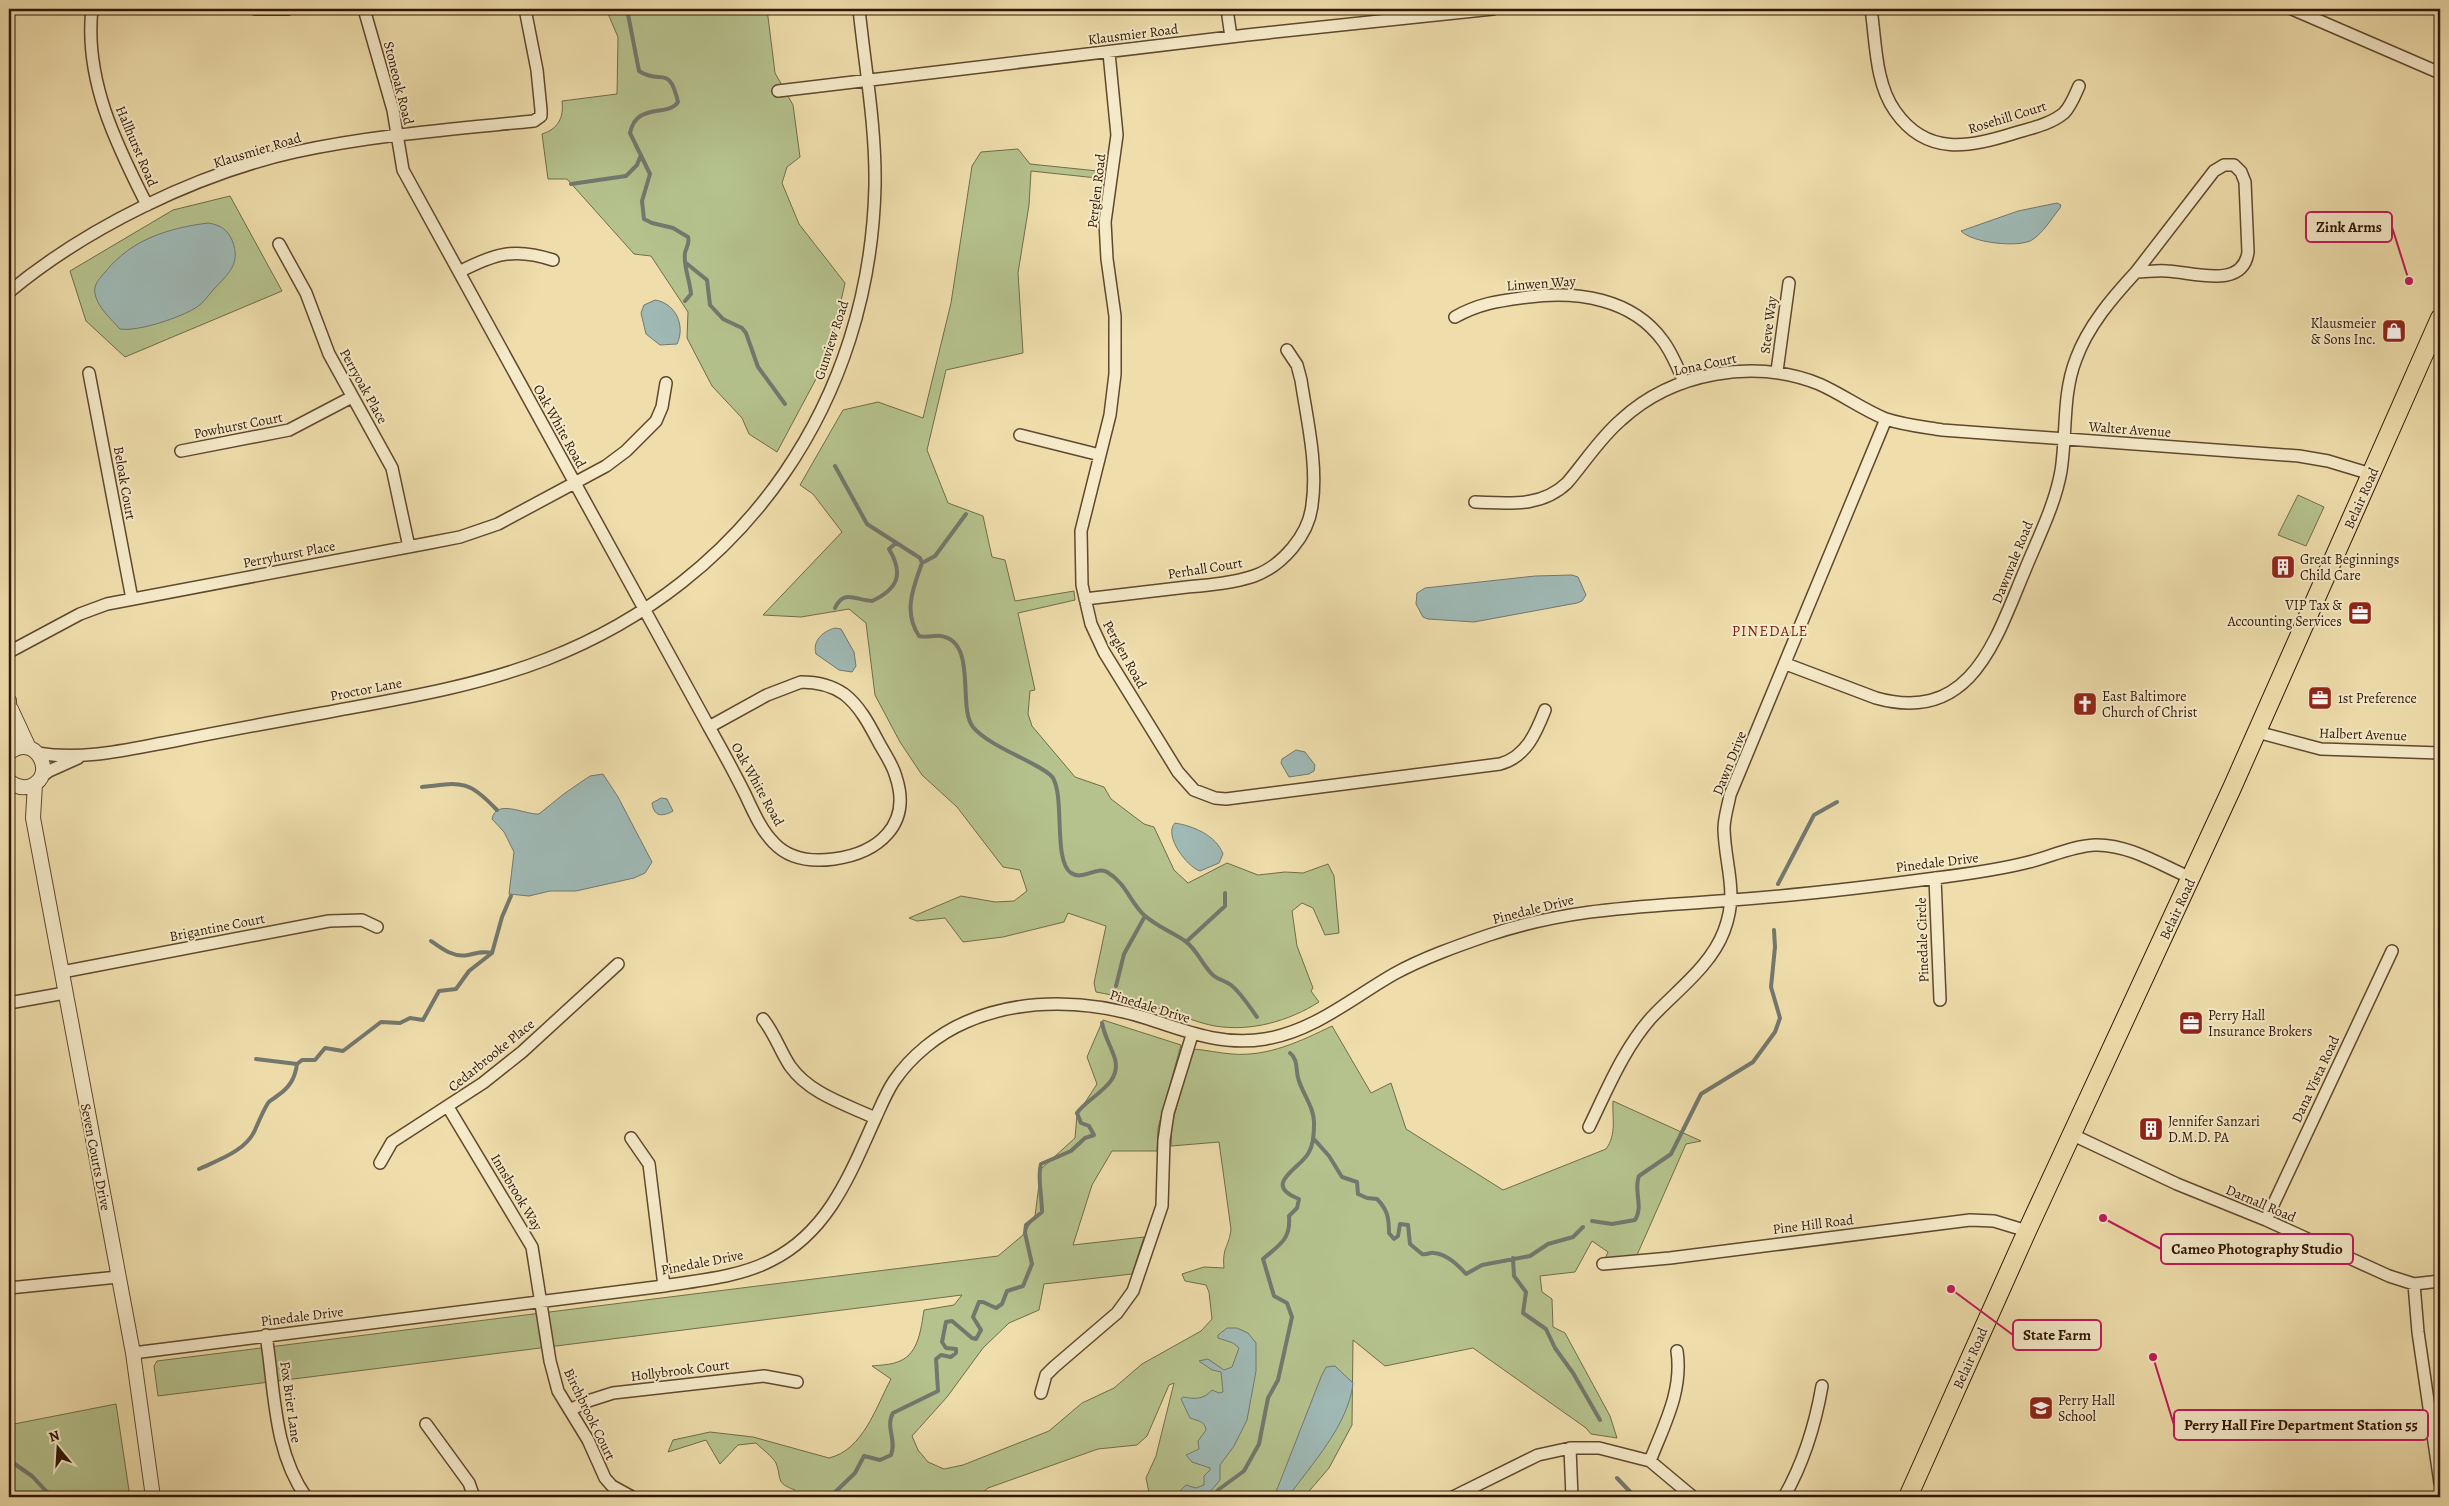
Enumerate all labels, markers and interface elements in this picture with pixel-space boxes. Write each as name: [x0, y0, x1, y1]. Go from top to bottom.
street label: Klausmier Road: [1087, 19, 1180, 49]
street label: Stoneoak Road: [379, 39, 418, 127]
street label: Rosehill Court: [1966, 96, 2049, 138]
street label: Hallhurst Road: [111, 103, 162, 190]
street label: Klausmier Road: [211, 128, 304, 173]
street label: Perglen Road: [1082, 152, 1111, 229]
callout: Zink Arms: [2306, 212, 2392, 242]
text: Zink Arms: [2316, 217, 2382, 237]
street label: Linwen Way: [1506, 272, 1577, 295]
street label: Steve Way: [1756, 294, 1782, 355]
street label: Gunview Road: [810, 298, 853, 382]
place label: Klausmeier & Sons Inc.: [2311, 314, 2377, 349]
shop icon: Klausmeier & Sons Inc.: [2381, 318, 2407, 344]
street label: Perryoak Place: [335, 345, 392, 427]
street label: Lona Court: [1672, 348, 1739, 380]
street label: Oak White Road: [529, 381, 591, 472]
street label: Powhurst Court: [192, 407, 285, 443]
street label: Walter Avenue: [2087, 417, 2172, 442]
street label: Beloak Court: [109, 445, 140, 522]
street label: Belair Road: [2339, 464, 2384, 532]
street label: Dawnvale Road: [1987, 518, 2038, 606]
street label: Perryhurst Place: [241, 536, 337, 573]
place label: Great Beginnings Child Care: [2300, 550, 2399, 585]
street label: Perhall Court: [1166, 553, 1244, 584]
building icon: Great Beginnings Child Care: [2270, 554, 2296, 580]
place label: VIP Tax & Accounting Services: [2227, 596, 2342, 631]
office icon: VIP Tax & Accounting Services: [2347, 600, 2373, 626]
street label: Perglen Road: [1098, 617, 1151, 692]
district label: PINEDALE: [1732, 621, 1808, 641]
street label: Proctor Lane: [328, 673, 404, 706]
office icon: 1st Preference: [2307, 685, 2333, 711]
place label: East Baltimore Church of Christ: [2102, 687, 2198, 722]
place label: 1st Preference: [2338, 689, 2417, 708]
church icon: East Baltimore Church of Christ: [2072, 691, 2098, 717]
street label: Halbert Avenue: [2319, 723, 2407, 746]
street label: Dawn Drive: [1708, 728, 1751, 798]
street label: Oak White Road: [727, 739, 789, 830]
street label: Pinedale Drive: [1895, 848, 1980, 877]
street label: Belair Road: [2155, 875, 2200, 943]
street label: Pinedale Drive: [1490, 890, 1576, 929]
street label: Pinedale Circle: [1912, 897, 1933, 983]
street label: Brigantine Court: [168, 909, 267, 946]
street label: Pinedale Drive: [1107, 985, 1193, 1028]
place label: Perry Hall Insurance Brokers: [2208, 1006, 2312, 1041]
office icon: Perry Hall Insurance Brokers: [2178, 1010, 2204, 1036]
street label: Cedarbrooke Place: [444, 1015, 538, 1096]
street label: Dana Vista Road: [2287, 1032, 2344, 1126]
street label: Seven Courts Drive: [76, 1102, 115, 1212]
place label: Jennifer Sanzari D.M.D. PA: [2168, 1112, 2260, 1147]
building icon: Jennifer Sanzari D.M.D. PA: [2138, 1116, 2164, 1142]
street label: Innsbrook Way: [486, 1150, 547, 1235]
street label: Darnall Road: [2223, 1180, 2299, 1227]
street label: Pine Hill Road: [1772, 1210, 1855, 1239]
callout: Cameo Photography Studio: [2161, 1234, 2353, 1264]
text: Cameo Photography Studio: [2171, 1239, 2343, 1259]
street label: Pinedale Drive: [659, 1245, 745, 1280]
street label: Pinedale Drive: [260, 1302, 345, 1331]
callout: State Farm: [2013, 1320, 2101, 1350]
street label: Belair Road: [1948, 1324, 1993, 1392]
text: State Farm: [2023, 1325, 2092, 1345]
street label: Hollybrook Court: [630, 1355, 731, 1386]
street label: Fox Brier Lane: [275, 1360, 306, 1444]
street label: Birchbrook Court: [559, 1365, 620, 1464]
place label: Perry Hall School: [2058, 1391, 2116, 1426]
school or university icon: Perry Hall School: [2028, 1395, 2054, 1421]
callout: Perry Hall Fire Department Station 55: [2174, 1410, 2428, 1440]
text: Perry Hall Fire Department Station 55: [2184, 1415, 2418, 1435]
north arrow: [32, 1424, 82, 1474]
text: N: [46, 1426, 62, 1447]

